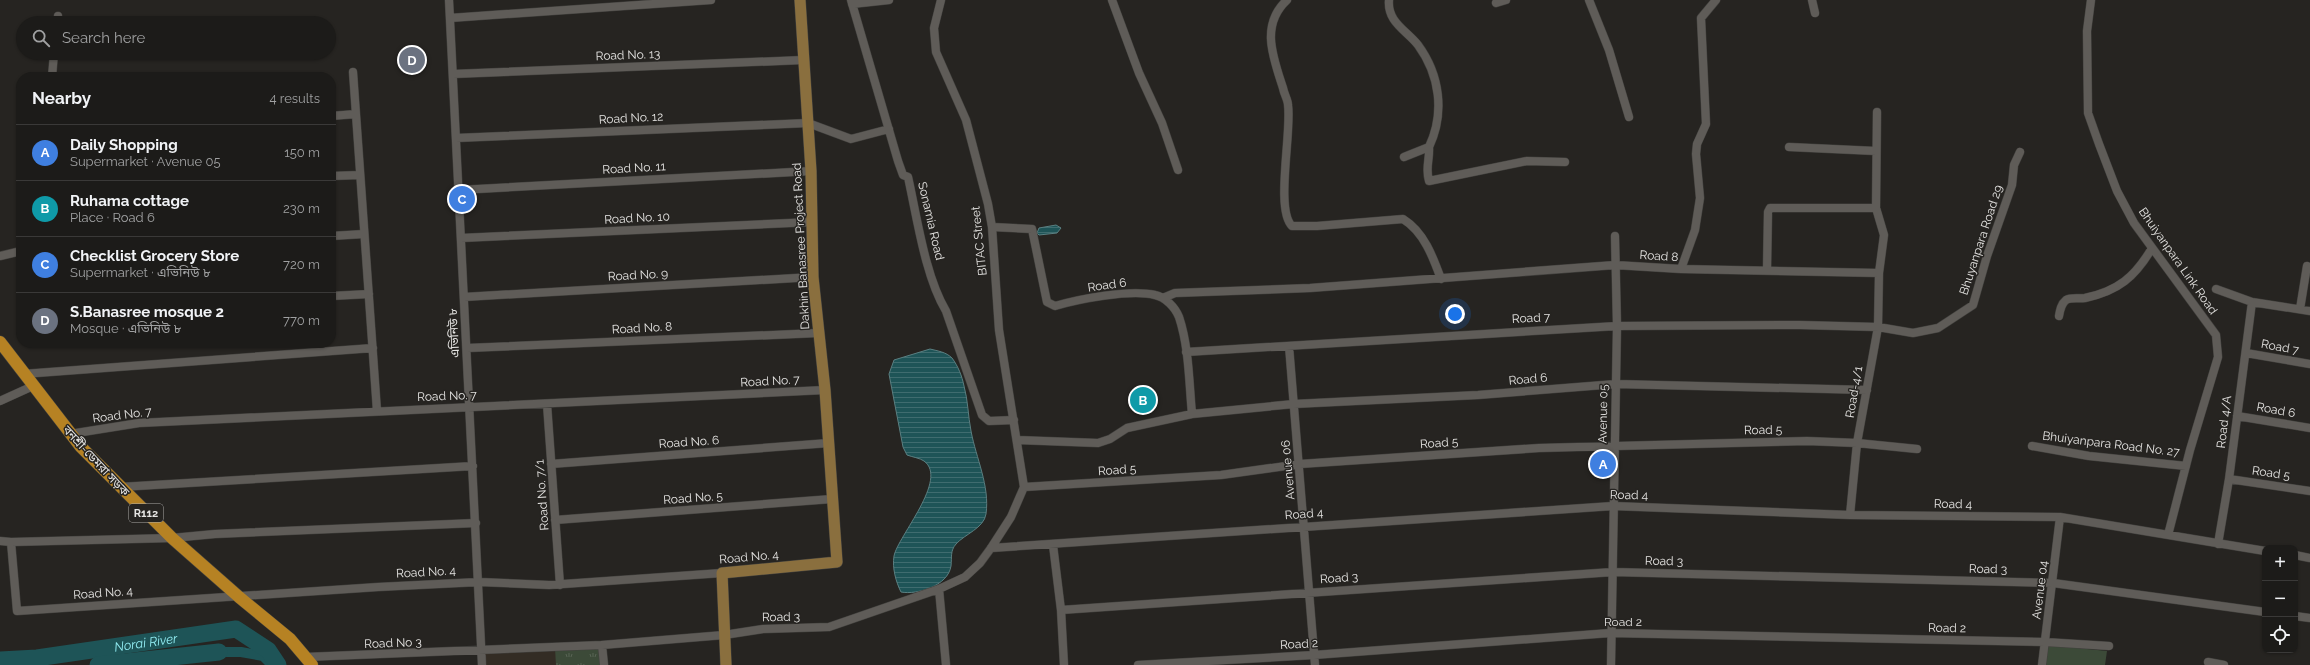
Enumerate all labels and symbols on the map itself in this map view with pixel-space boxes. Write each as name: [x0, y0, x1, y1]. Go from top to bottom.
pin: D: [399, 45, 425, 75]
street label: Road No. 13: [595, 47, 661, 63]
street label: Road No. 12: [598, 109, 664, 127]
street label: Road No. 11: [602, 159, 666, 177]
street label: Dakhin Banasree Project Road: [790, 162, 812, 330]
street label: Sonamia Road: [915, 180, 947, 262]
street label: Bhuyanpara Road 29: [1957, 183, 2005, 297]
pin: C: [449, 184, 475, 214]
street label: Bhuiyanpara Link Road: [2136, 205, 2220, 317]
street label: BITAC Street: [968, 206, 990, 276]
street label: Road No. 10: [604, 209, 670, 227]
street label: Road 8: [1639, 248, 1679, 264]
street label: Road No. 9: [608, 266, 668, 284]
street label: Road 6: [1087, 275, 1127, 295]
your location: [1445, 304, 1465, 324]
street label: এভিনিউ ৮: [445, 308, 462, 358]
street label: Road 7: [1512, 310, 1551, 326]
street label: Road No. 8: [611, 319, 673, 337]
street label: Road 7: [2260, 337, 2301, 357]
street label: Road-4/1: [1843, 365, 1865, 419]
street label: Road 6: [1508, 370, 1548, 388]
street label: Road No. 7: [740, 372, 801, 390]
street label: Avenue 05: [1595, 384, 1611, 444]
pin: B: [1130, 385, 1156, 415]
street label: Road No. 7: [417, 388, 478, 404]
street label: Road 4/A: [2214, 395, 2234, 449]
street label: Road 6: [2256, 400, 2296, 420]
street label: Road No. 7: [92, 404, 153, 426]
street label: বনশ্রী-ডেমরা সড়ক: [59, 422, 133, 499]
street label: Road 5: [1744, 423, 1783, 437]
street label: Bhuiyanpara Road No. 27: [2042, 429, 2181, 459]
street label: Road No. 6: [658, 433, 720, 451]
street label: Road 5: [1419, 435, 1459, 451]
street label: Avenue 06: [1278, 440, 1298, 500]
pin: A: [1590, 449, 1616, 479]
street label: Road No. 7/1: [533, 459, 551, 531]
street label: Road 5: [1097, 462, 1137, 478]
street label: Road 5: [2251, 463, 2291, 483]
street label: Road 4: [1610, 488, 1649, 502]
street label: Road No. 5: [663, 489, 724, 507]
street label: Road 4: [1934, 497, 1973, 511]
road number: R112: [129, 504, 163, 522]
street label: Road 4: [1284, 506, 1324, 522]
street label: Road No. 4: [719, 547, 780, 567]
street label: Road 3: [1645, 554, 1683, 568]
street label: Avenue 04: [2029, 559, 2051, 620]
street label: Road 3: [1969, 562, 2007, 576]
street label: Road No. 4: [396, 563, 457, 581]
street label: Road 3: [1319, 570, 1359, 586]
street label: Road No. 4: [73, 584, 134, 602]
street label: Road 3: [762, 610, 800, 624]
street label: Road 2: [1604, 615, 1642, 629]
street label: Road 2: [1928, 621, 1966, 635]
water label: Norai River: [113, 630, 179, 654]
street label: Road No 3: [364, 635, 422, 651]
street label: Road 2: [1280, 636, 1318, 652]

